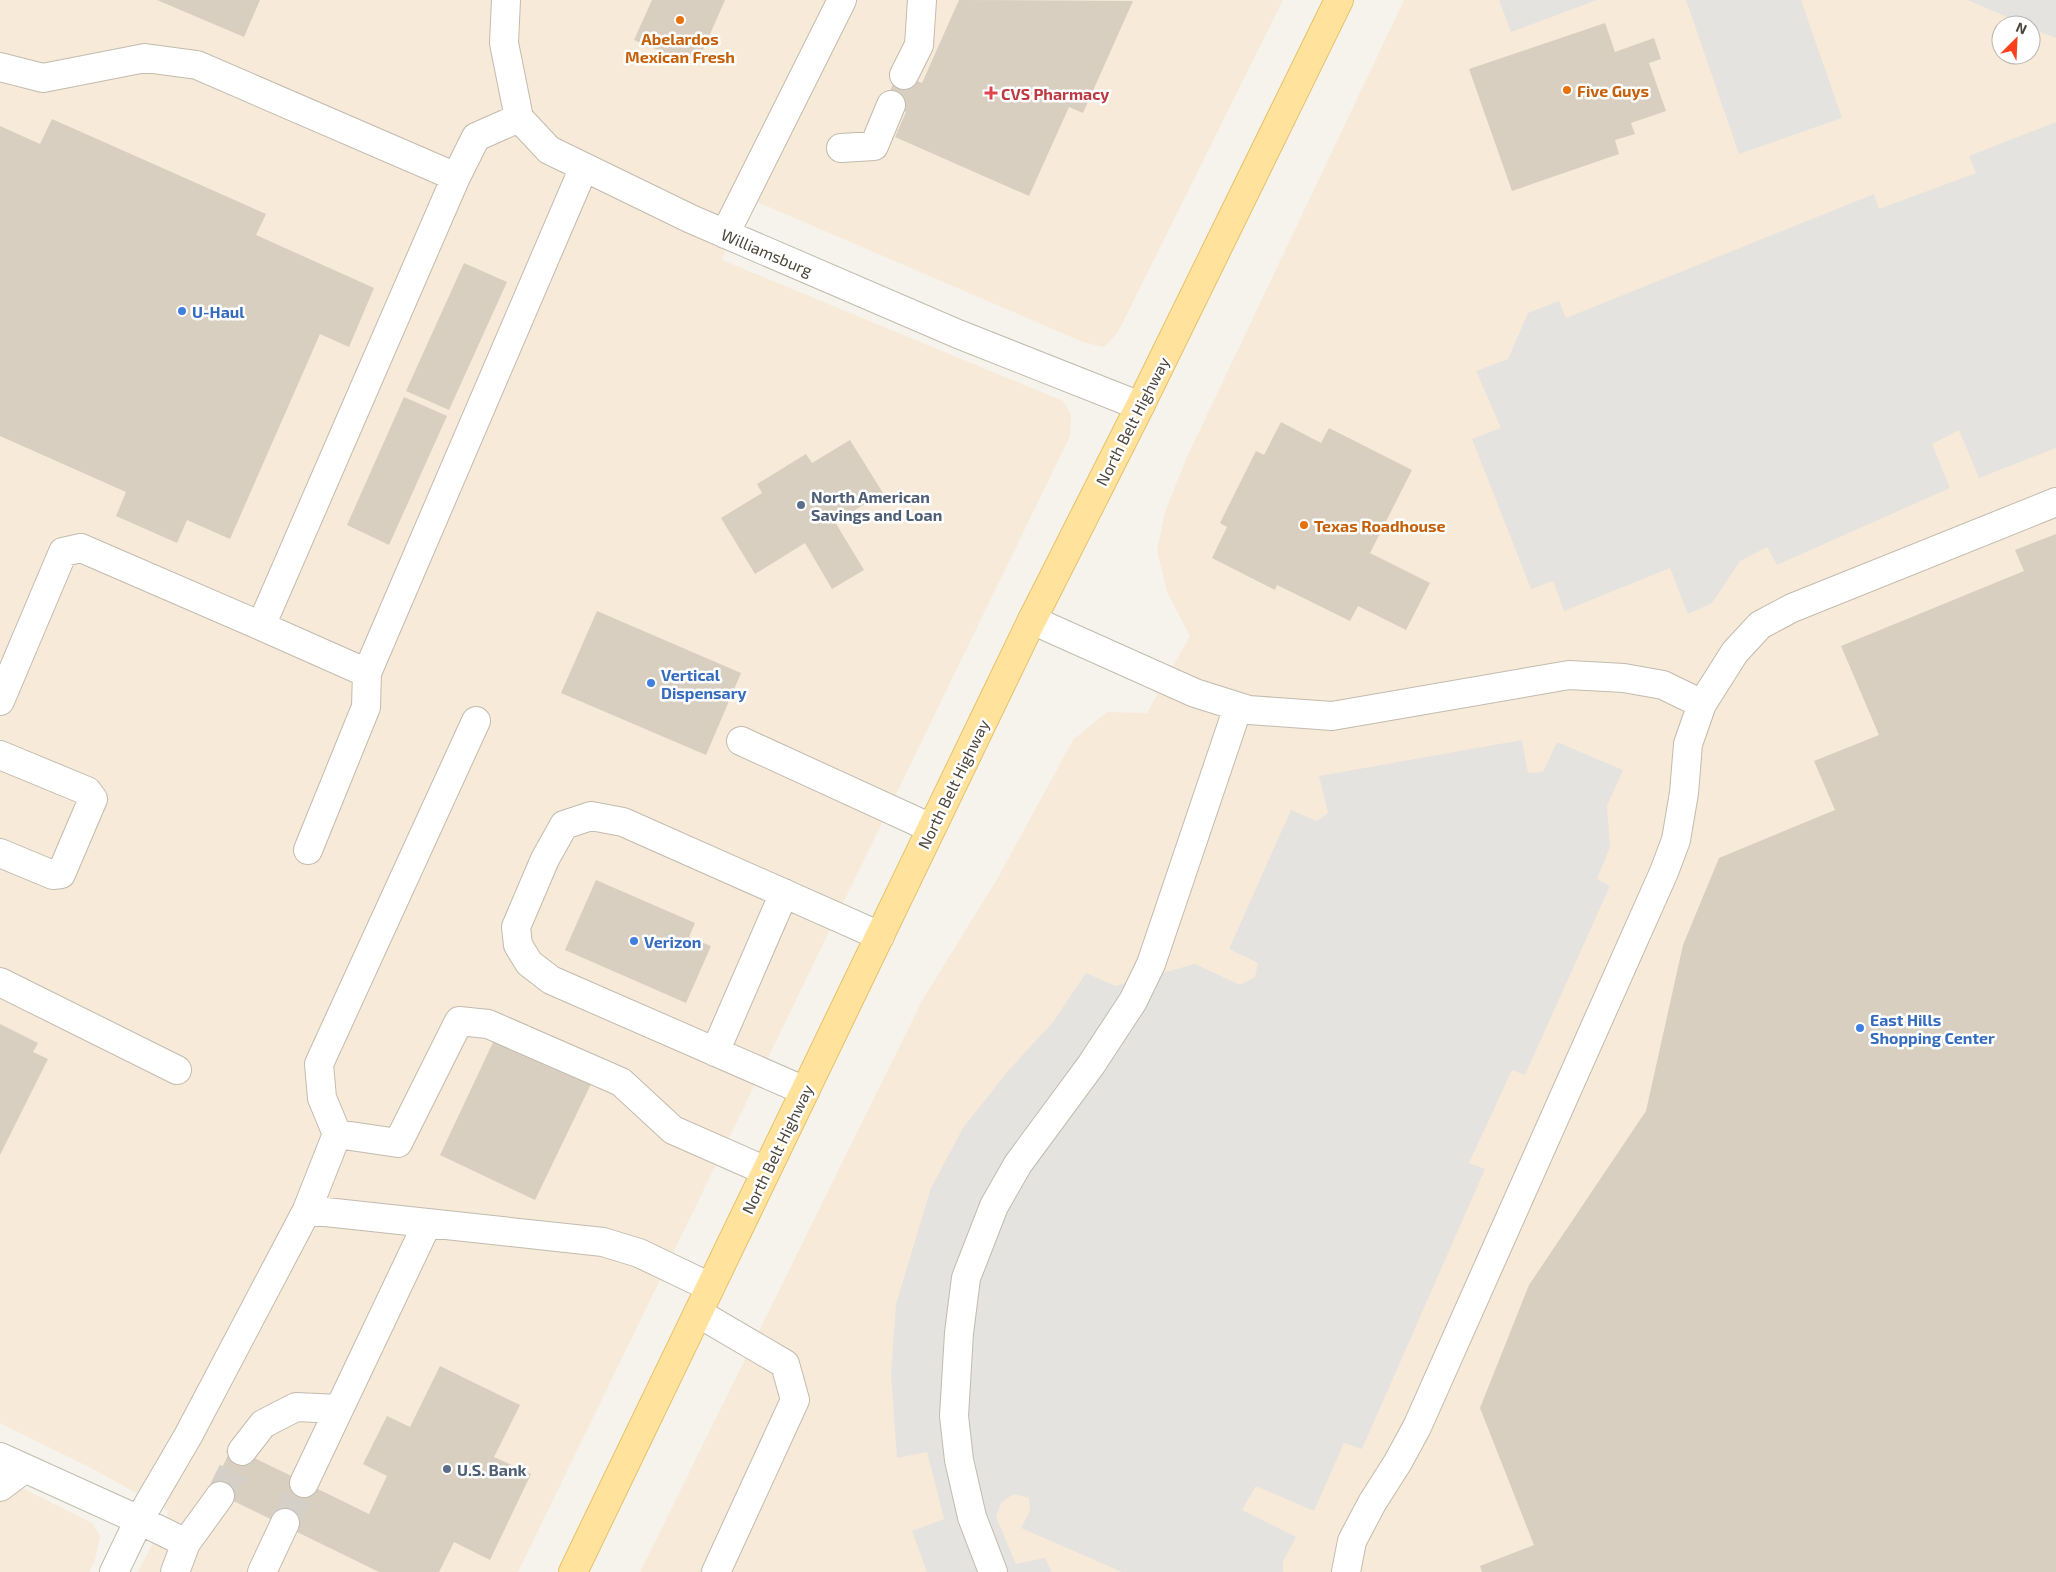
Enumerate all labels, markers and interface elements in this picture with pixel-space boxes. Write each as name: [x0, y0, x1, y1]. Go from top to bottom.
marker: Abelardos Mexican Fresh: [674, 14, 686, 26]
north arrow: [1991, 15, 2041, 65]
text: N: [2013, 18, 2030, 37]
place label: Abelardos Mexican Fresh: [625, 29, 735, 66]
place label: Five Guys: [1577, 81, 1649, 101]
place label: CVS Pharmacy: [1001, 84, 1109, 104]
marker: Five Guys: [1561, 84, 1573, 96]
marker: CVS Pharmacy: [985, 87, 997, 99]
street label: Williamsburg: [719, 224, 815, 280]
place label: U-Haul: [192, 302, 245, 321]
marker: U-Haul: [176, 305, 188, 317]
street label: North Belt Highway: [1091, 353, 1173, 488]
place label: North American Savings and Loan: [811, 487, 942, 524]
marker: North American Savings and Loan: [795, 499, 807, 511]
place label: Texas Roadhouse: [1314, 516, 1446, 535]
marker: Texas Roadhouse: [1298, 519, 1310, 531]
place label: Vertical Dispensary: [661, 665, 747, 703]
marker: Vertical Dispensary: [645, 677, 657, 689]
street label: North Belt Highway: [913, 716, 993, 852]
place label: Verizon: [644, 932, 701, 951]
marker: Verizon: [628, 935, 640, 947]
place label: East Hills Shopping Center: [1870, 1010, 1995, 1047]
marker: East Hills Shopping Center: [1854, 1022, 1866, 1034]
street label: North Belt Highway: [737, 1081, 817, 1217]
place label: U.S. Bank: [457, 1460, 527, 1479]
marker: U.S. Bank: [441, 1463, 453, 1475]

